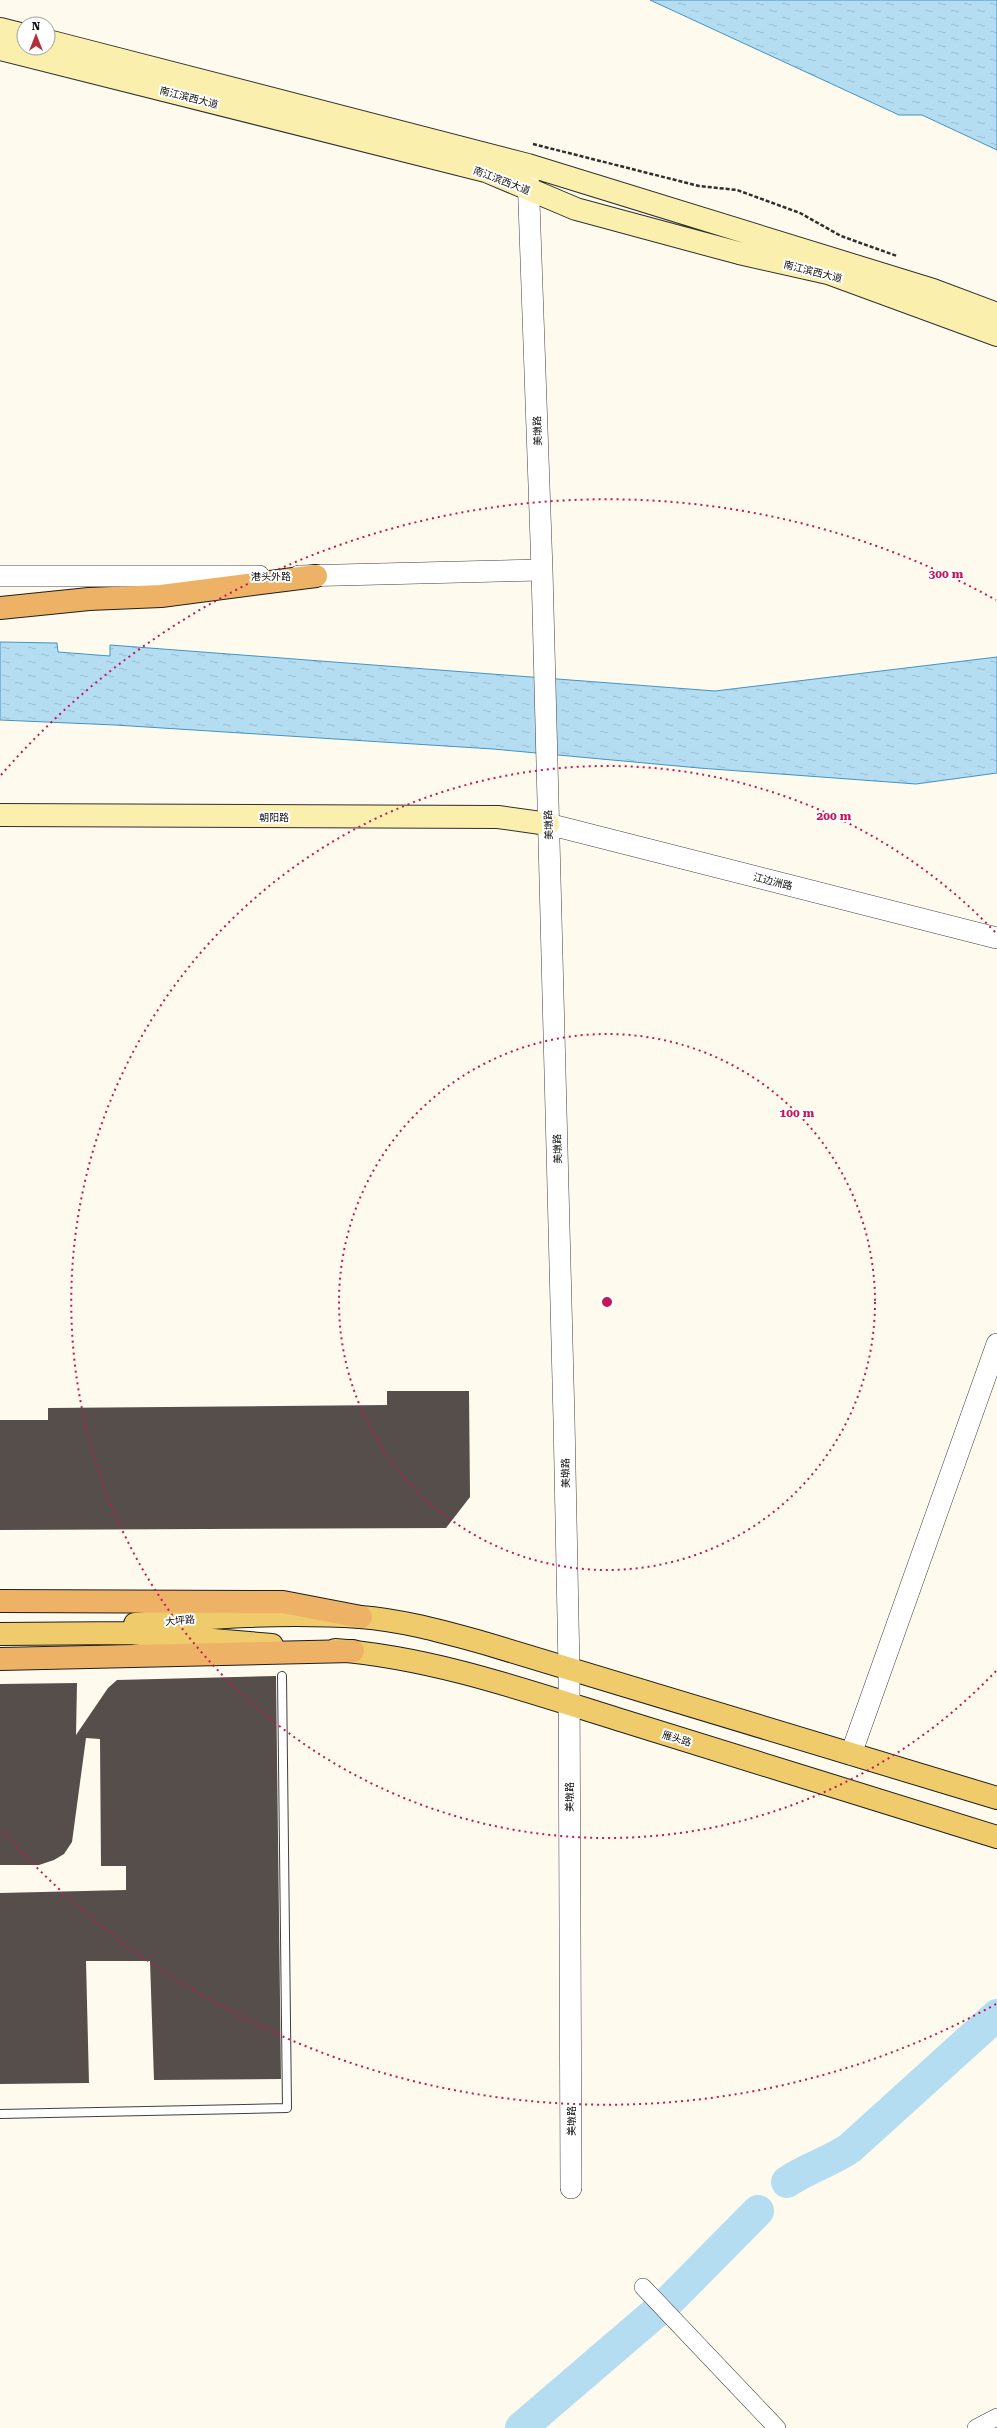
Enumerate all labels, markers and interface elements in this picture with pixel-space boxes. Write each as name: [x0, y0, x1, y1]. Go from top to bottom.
north arrow: [16, 16, 56, 56]
text: N: [32, 20, 41, 33]
street label: 南江滨西大道: [158, 85, 219, 110]
street label: 南江滨西大道: [472, 165, 532, 196]
street label: 南江滨西大道: [782, 259, 843, 284]
street label: 美墩路: [531, 416, 544, 446]
text: 300 m: [929, 567, 964, 581]
street label: 港头外路: [251, 571, 291, 582]
text: 200 m: [817, 809, 852, 823]
street label: 美墩路: [542, 810, 555, 840]
street label: 朝阳路: [259, 812, 289, 823]
street label: 江边洲路: [752, 871, 794, 892]
text: 100 m: [780, 1106, 815, 1120]
street label: 美墩路: [551, 1134, 564, 1164]
centre of rings: [600, 1295, 614, 1309]
street label: 美墩路: [560, 1458, 571, 1488]
street label: 大坪路: [165, 1614, 195, 1627]
street label: 雁头路: [661, 1729, 693, 1748]
street label: 美墩路: [564, 1782, 575, 1812]
street label: 美墩路: [566, 2106, 577, 2136]

